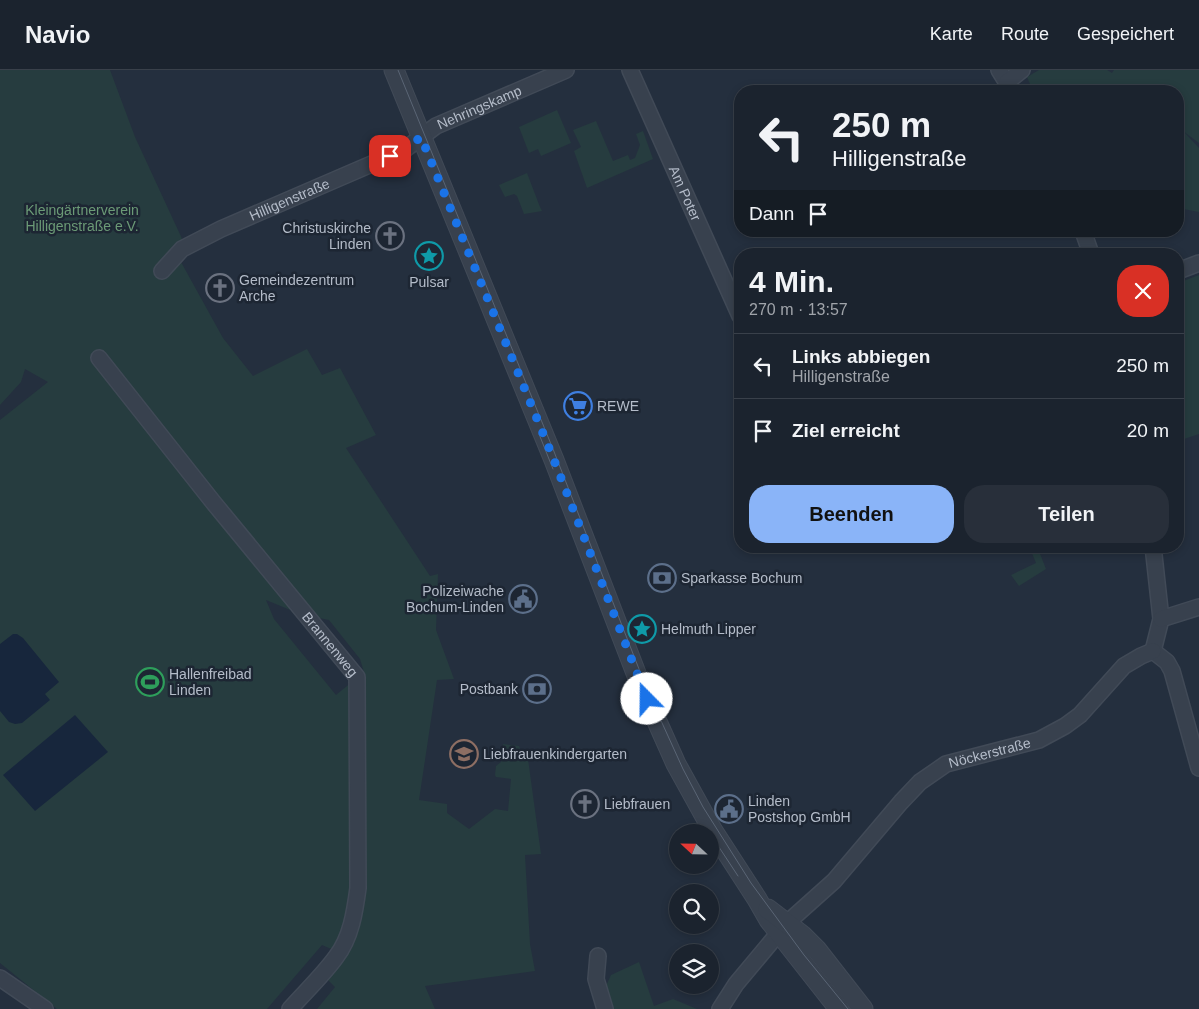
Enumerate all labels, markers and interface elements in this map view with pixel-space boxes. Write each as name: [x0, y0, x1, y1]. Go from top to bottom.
text: Navio: [25, 21, 90, 48]
text: Karte: [930, 24, 973, 44]
text: Route: [1001, 24, 1049, 44]
text: Gespeichert: [1077, 24, 1174, 44]
street label: Nehringskamp: [435, 82, 524, 133]
icon: left: [749, 105, 814, 170]
text: 250 m: [832, 105, 931, 144]
pin: [369, 135, 411, 177]
icon: arrive: [376, 142, 404, 170]
text: Hilligenstraße: [832, 146, 967, 171]
street label: Am Poter: [666, 163, 704, 223]
street label: Hilligenstraße: [247, 175, 332, 224]
icon: arrive: [804, 200, 832, 228]
park label: Kleingärtnerverein Hilligenstraße e.V.: [25, 202, 139, 234]
text: Dann: [749, 203, 794, 224]
place label: Christuskirche Linden: [282, 220, 371, 252]
church icon: Christuskirche Linden: [375, 221, 405, 251]
place icon: Pulsar: [414, 241, 444, 271]
text: 4 Min.: [749, 265, 834, 298]
button: close: [1117, 265, 1169, 317]
place label: Gemeindezentrum Arche: [239, 272, 354, 304]
church icon: Gemeindezentrum Arche: [205, 273, 235, 303]
place label: Pulsar: [409, 274, 449, 290]
text: 270 m · 13:57: [749, 301, 848, 318]
text: Links abbiegen: [792, 346, 930, 367]
icon: left: [749, 352, 777, 380]
text: 250 m: [1116, 355, 1169, 376]
text: Hilligenstraße: [792, 368, 890, 385]
supermarket icon: REWE: [563, 391, 593, 421]
place label: REWE: [597, 398, 639, 414]
icon: arrive: [749, 417, 777, 445]
text: Ziel erreicht: [792, 420, 900, 441]
text: 20 m: [1127, 420, 1169, 441]
button: Beenden: [749, 485, 954, 543]
button: Teilen: [964, 485, 1169, 543]
bank icon: Sparkasse Bochum: [647, 563, 677, 593]
place label: Sparkasse Bochum: [681, 570, 802, 586]
place label: Polizeiwache Bochum-Linden: [406, 583, 504, 615]
public building icon: Polizeiwache Bochum-Linden: [508, 584, 538, 614]
street label: Brannenweg: [299, 609, 361, 680]
place icon: Helmuth Lipper: [627, 614, 657, 644]
place label: Helmuth Lipper: [661, 621, 756, 637]
place label: Hallenfreibad Linden: [169, 666, 252, 698]
sports icon: Hallenfreibad Linden: [135, 667, 165, 697]
position arrow: [620, 672, 672, 724]
bank icon: Postbank: [522, 674, 552, 704]
place label: Postbank: [460, 681, 519, 697]
street label: Nöckerstraße: [947, 734, 1032, 771]
school or university icon: Liebfrauenkindergarten: [449, 739, 479, 769]
place label: Liebfrauenkindergarten: [483, 746, 627, 762]
church icon: Liebfrauen: [570, 789, 600, 819]
place label: Linden Postshop GmbH: [748, 793, 851, 825]
public building icon: Linden Postshop GmbH: [714, 794, 744, 824]
place label: Liebfrauen: [604, 796, 670, 812]
north arrow: [669, 824, 719, 874]
map controls: [669, 824, 719, 994]
button: search: [669, 884, 719, 934]
button: layers: [669, 944, 719, 994]

